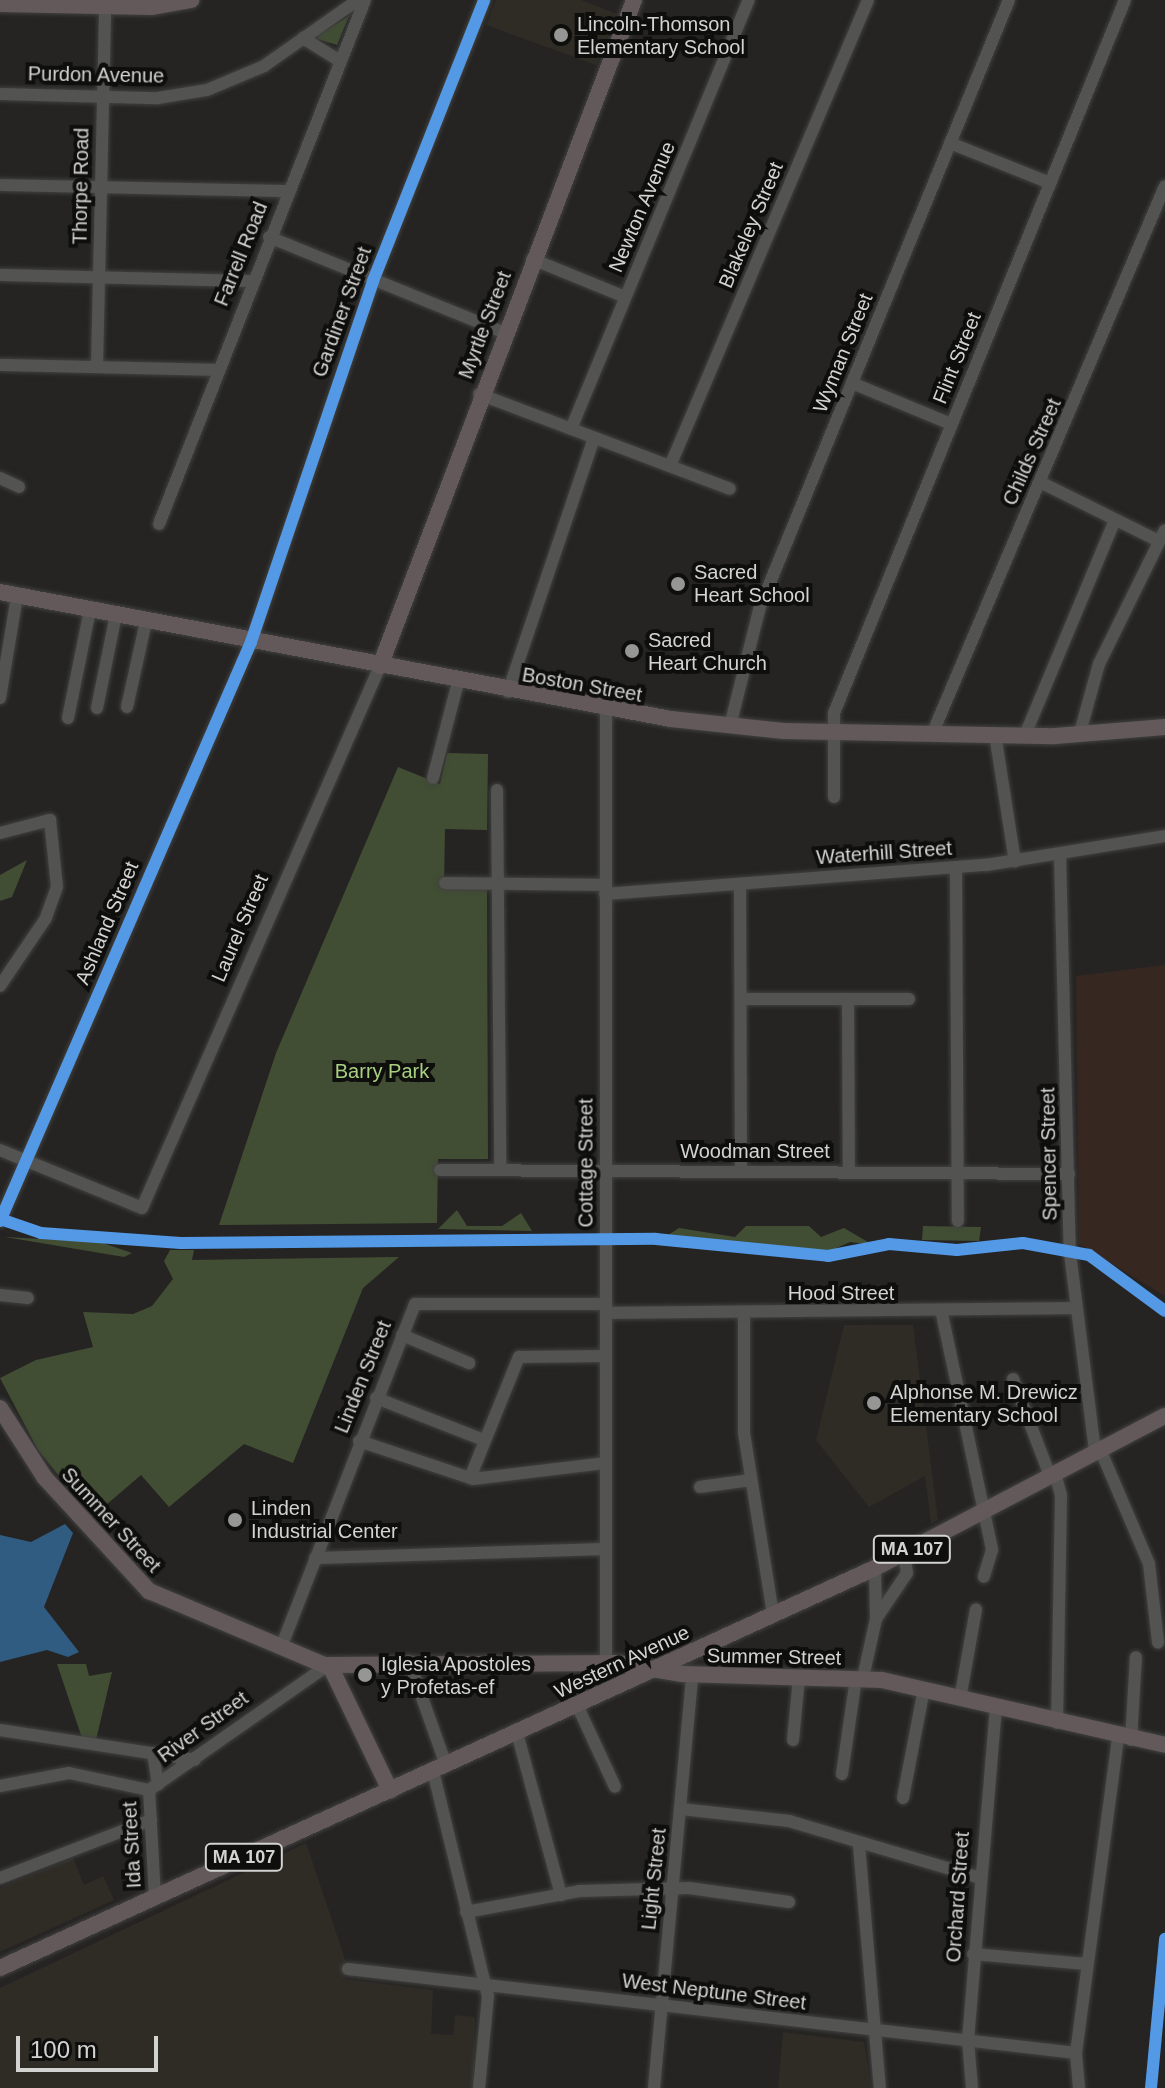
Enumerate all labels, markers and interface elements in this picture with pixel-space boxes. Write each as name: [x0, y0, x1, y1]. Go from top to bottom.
place label: Lincoln-Thomson Elementary School: [577, 12, 745, 59]
marker: Lincoln-Thomson Elementary School: [552, 26, 570, 44]
street label: Purdon Avenue: [27, 62, 165, 88]
street label: Thorpe Road: [68, 127, 94, 245]
street label: Newton Avenue: [603, 137, 681, 277]
street label: Blakeley Street: [714, 158, 788, 292]
street label: Farrell Road: [209, 198, 273, 310]
street label: Gardiner Street: [307, 244, 377, 380]
street label: Myrtle Street: [453, 268, 517, 382]
street label: Wyman Street: [808, 290, 878, 416]
street label: Flint Street: [928, 309, 986, 407]
street label: Childs Street: [998, 395, 1066, 509]
place label: Sacred Heart School: [694, 560, 810, 607]
marker: Sacred Heart School: [669, 575, 687, 593]
place label: Sacred Heart Church: [648, 628, 767, 675]
marker: Sacred Heart Church: [623, 642, 641, 660]
street label: Boston Street: [520, 663, 644, 707]
street label: Waterhill Street: [815, 836, 953, 870]
street label: Ashland Street: [70, 858, 144, 988]
street label: Laurel Street: [207, 871, 273, 985]
park label: Barry Park: [335, 1059, 429, 1083]
street label: Spencer Street: [1036, 1087, 1062, 1221]
street label: Cottage Street: [574, 1099, 598, 1227]
street label: Woodman Street: [680, 1139, 830, 1163]
street label: Hood Street: [788, 1281, 894, 1305]
street label: Linden Street: [330, 1317, 396, 1437]
place label: Alphonse M. Drewicz Elementary School: [890, 1380, 1078, 1427]
marker: Alphonse M. Drewicz Elementary School: [865, 1394, 883, 1412]
street label: Summer Street: [56, 1463, 166, 1577]
place label: Linden Industrial Center: [251, 1496, 398, 1543]
marker: Linden Industrial Center: [226, 1511, 244, 1529]
road number: MA 107: [872, 1535, 952, 1563]
street label: Western Avenue: [550, 1620, 694, 1704]
street label: Summer Street: [707, 1644, 841, 1670]
place label: Iglesia Apostoles y Profetas-ef: [381, 1652, 532, 1699]
marker: Iglesia Apostoles y Profetas-ef: [356, 1666, 374, 1684]
street label: River Street: [153, 1686, 253, 1768]
street label: Ida Street: [118, 1801, 146, 1889]
street label: Light Street: [637, 1827, 671, 1931]
street label: Orchard Street: [941, 1831, 975, 1963]
road number: MA 107: [204, 1843, 284, 1871]
street label: West Neptune Street: [621, 1969, 807, 2015]
scale bar: [20, 2020, 162, 2070]
text: 100 m: [30, 2036, 97, 2063]

